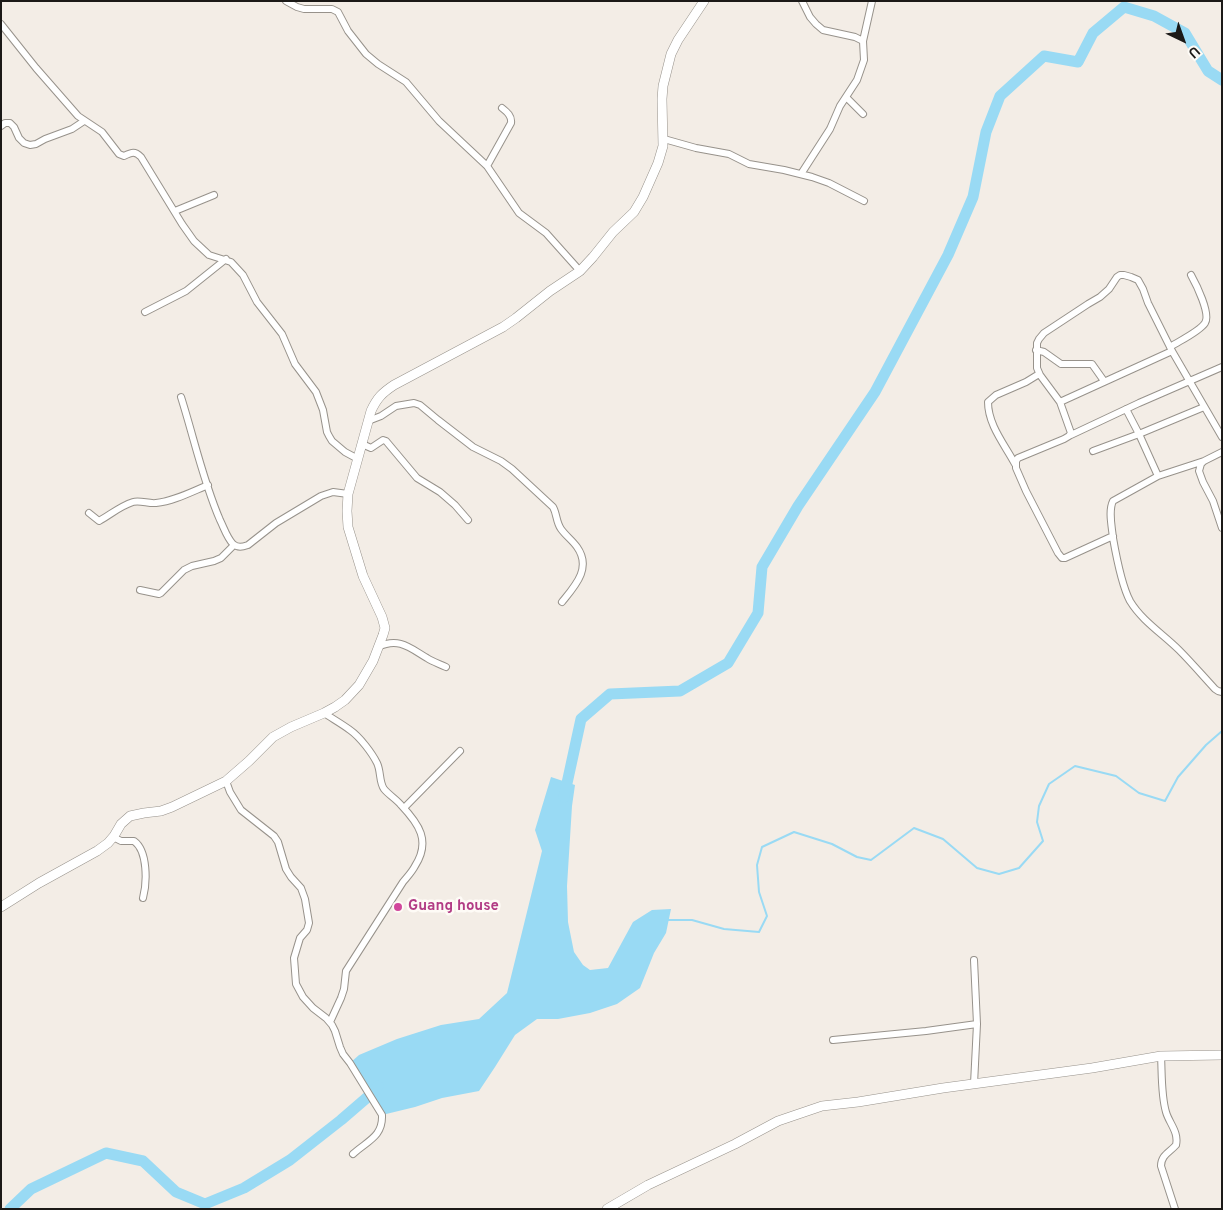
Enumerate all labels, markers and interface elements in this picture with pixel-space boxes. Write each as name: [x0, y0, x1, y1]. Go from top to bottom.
north arrow: [1158, 15, 1208, 65]
text: U: [1184, 42, 1203, 61]
place label: Guang house: [408, 898, 499, 916]
marker: Guang house: [392, 901, 404, 913]

